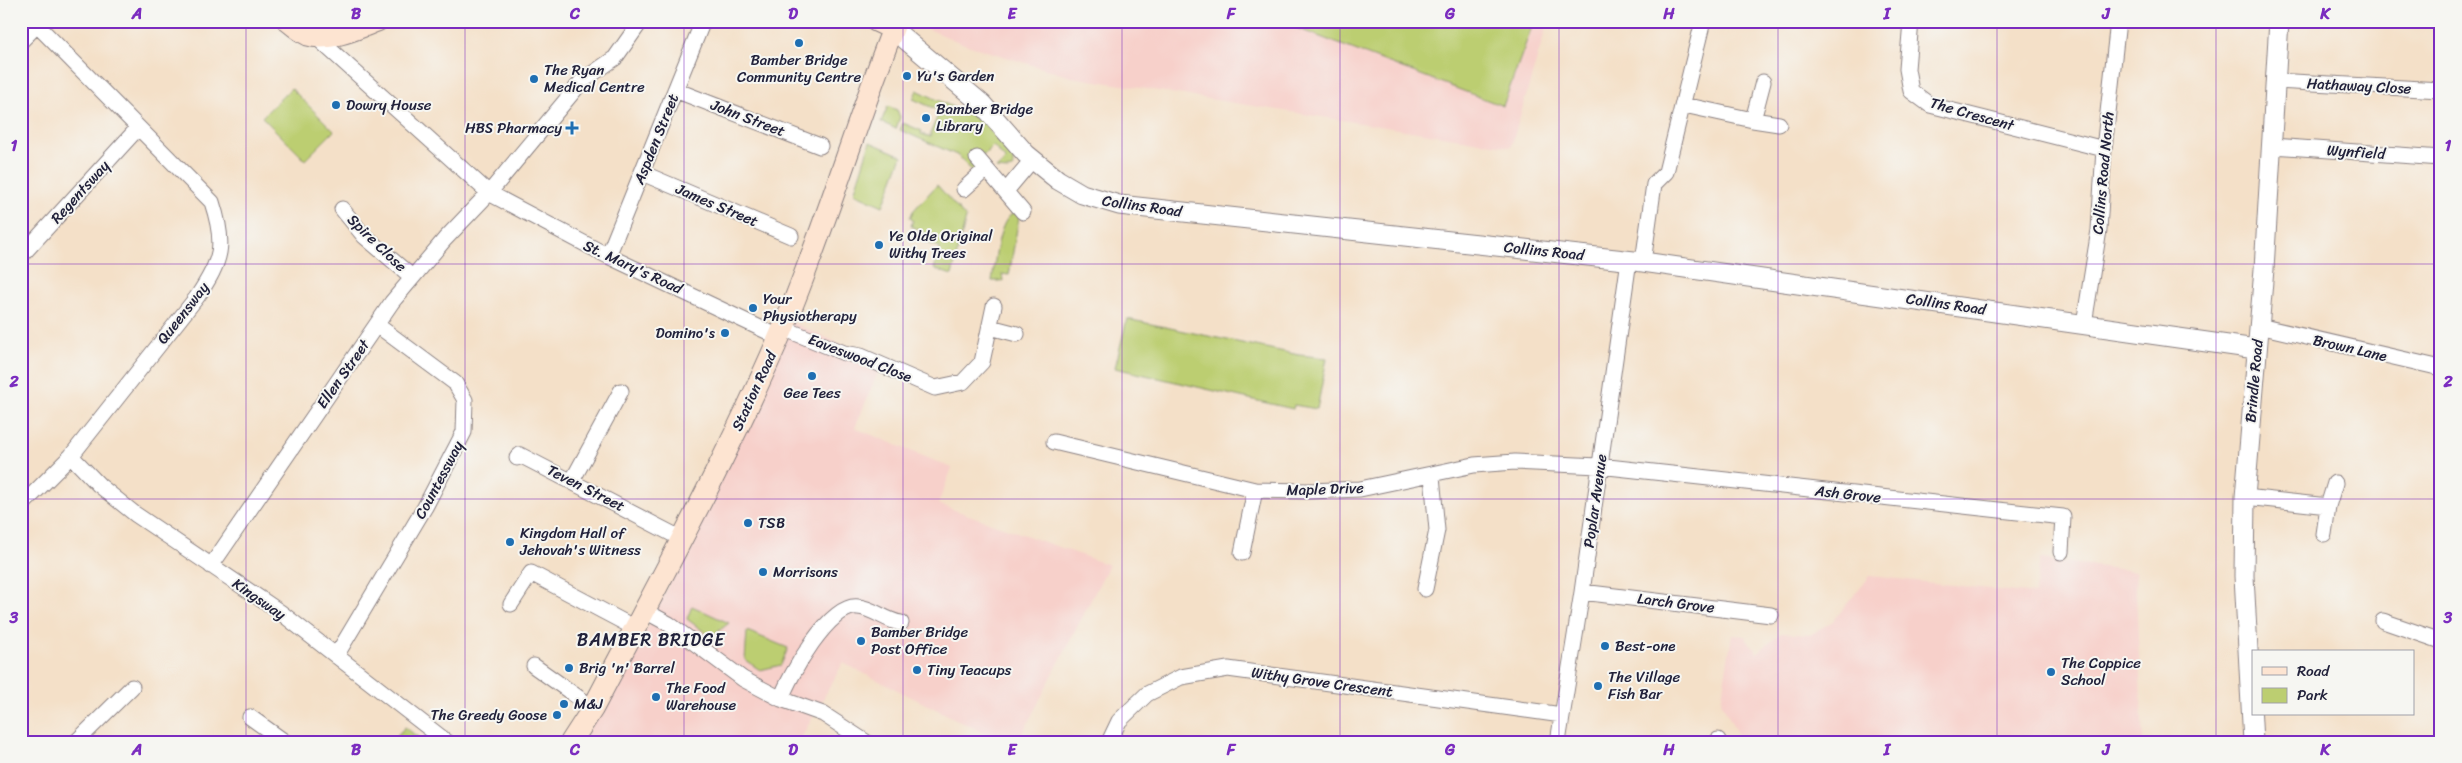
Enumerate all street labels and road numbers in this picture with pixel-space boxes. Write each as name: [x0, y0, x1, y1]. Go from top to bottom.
street label: Hathaway Close: [2306, 70, 2412, 102]
street label: Aspden Street: [626, 89, 686, 189]
street label: The Crescent: [1927, 90, 2018, 139]
street label: John Street: [706, 92, 790, 144]
street label: Collins Road North: [2085, 110, 2121, 236]
street label: Wynfield: [2326, 137, 2387, 167]
street label: Regentsway: [44, 154, 116, 230]
street label: James Street: [671, 176, 763, 234]
street label: Collins Road: [1100, 188, 1185, 225]
street label: Spire Close: [341, 208, 413, 279]
street label: St. Mary's Road: [579, 233, 688, 302]
street label: Collins Road: [1503, 234, 1587, 268]
street label: Queensway: [150, 276, 216, 350]
street label: Collins Road: [1904, 286, 1989, 323]
street label: Eaveswood Close: [804, 326, 916, 390]
street label: Brown Lane: [2310, 327, 2390, 369]
street label: Ellen Street: [309, 333, 377, 414]
street label: Brindle Road: [2237, 337, 2271, 424]
street label: Station Road: [724, 346, 784, 435]
street label: Countessway: [407, 436, 471, 524]
street label: Poplar Avenue: [1576, 452, 1614, 550]
street label: Teven Street: [542, 457, 630, 519]
street label: Maple Drive: [1286, 475, 1364, 503]
street label: Ash Grove: [1813, 478, 1883, 510]
street label: Kingsway: [227, 571, 292, 627]
street label: Larch Grove: [1636, 585, 1716, 621]
street label: Withy Grove Crescent: [1250, 659, 1395, 705]

